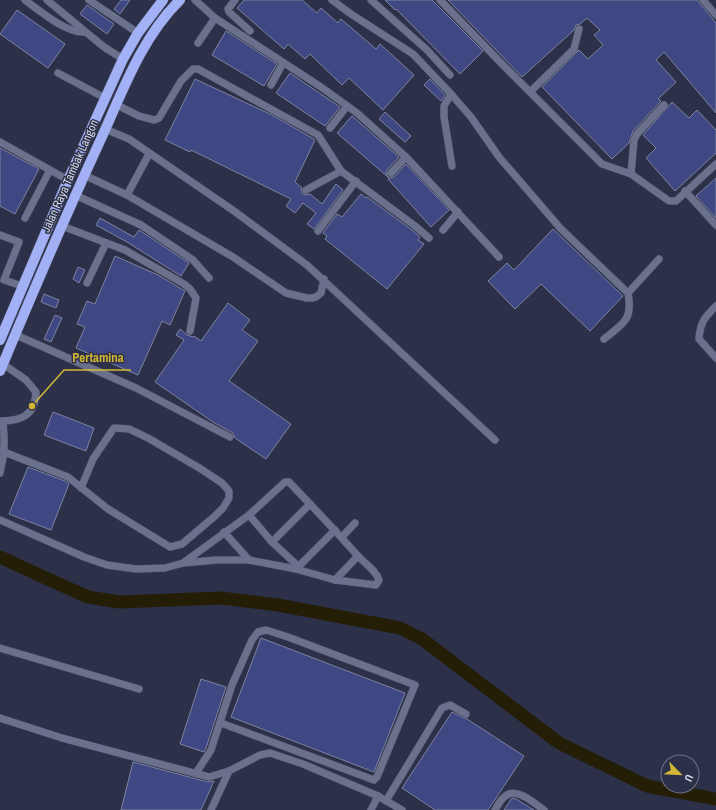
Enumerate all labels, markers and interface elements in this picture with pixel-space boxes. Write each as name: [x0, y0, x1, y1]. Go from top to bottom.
street label: Jalan Raya Tambak Langon: [38, 117, 102, 235]
callout: Pertamina: [64, 345, 131, 370]
text: Pertamina: [72, 349, 124, 366]
north arrow: [660, 754, 700, 794]
text: U: [681, 772, 697, 784]

